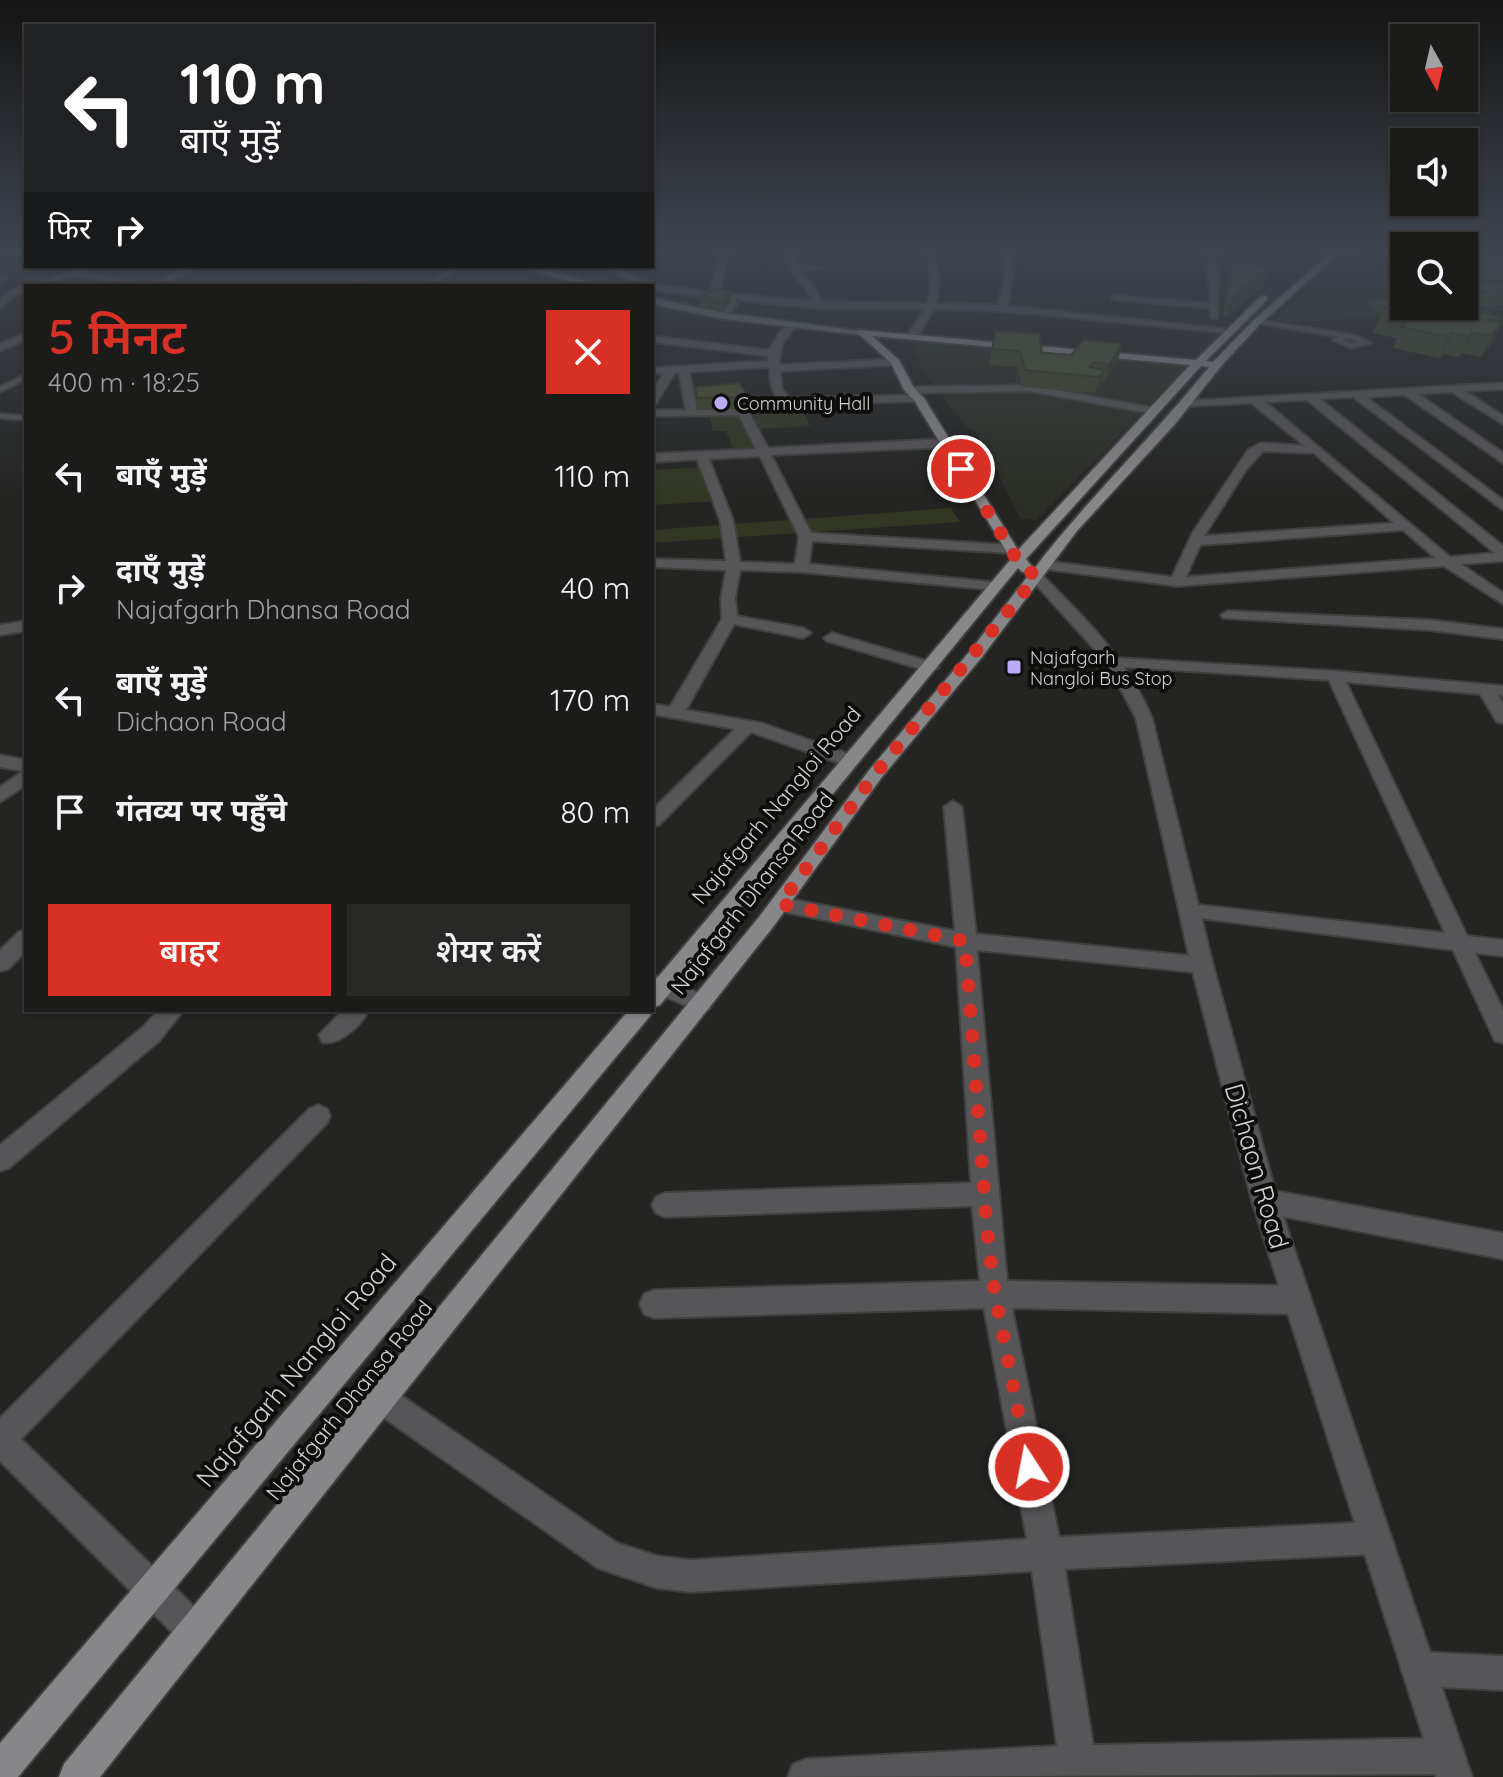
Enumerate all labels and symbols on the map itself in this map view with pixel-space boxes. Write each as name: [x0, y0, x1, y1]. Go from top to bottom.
north arrow: [1390, 24, 1478, 112]
place label: Community Hall: [737, 392, 870, 415]
marker: Community Hall: [712, 394, 730, 412]
pin: [927, 435, 995, 503]
place label: Najafgarh Nangloi Bus Stop: [1030, 646, 1173, 690]
marker: Najafgarh Nangloi Bus Stop: [1005, 658, 1023, 676]
street label: Najafgarh Nangloi Road: [685, 700, 867, 910]
street label: Najafgarh Dhansa Road: [664, 786, 840, 1000]
street label: Dichaon Road: [1218, 1079, 1296, 1253]
street label: Najafgarh Nangloi Road: [189, 1246, 403, 1494]
street label: Najafgarh Dhansa Road: [260, 1294, 438, 1506]
position arrow: [987, 1425, 1071, 1509]

